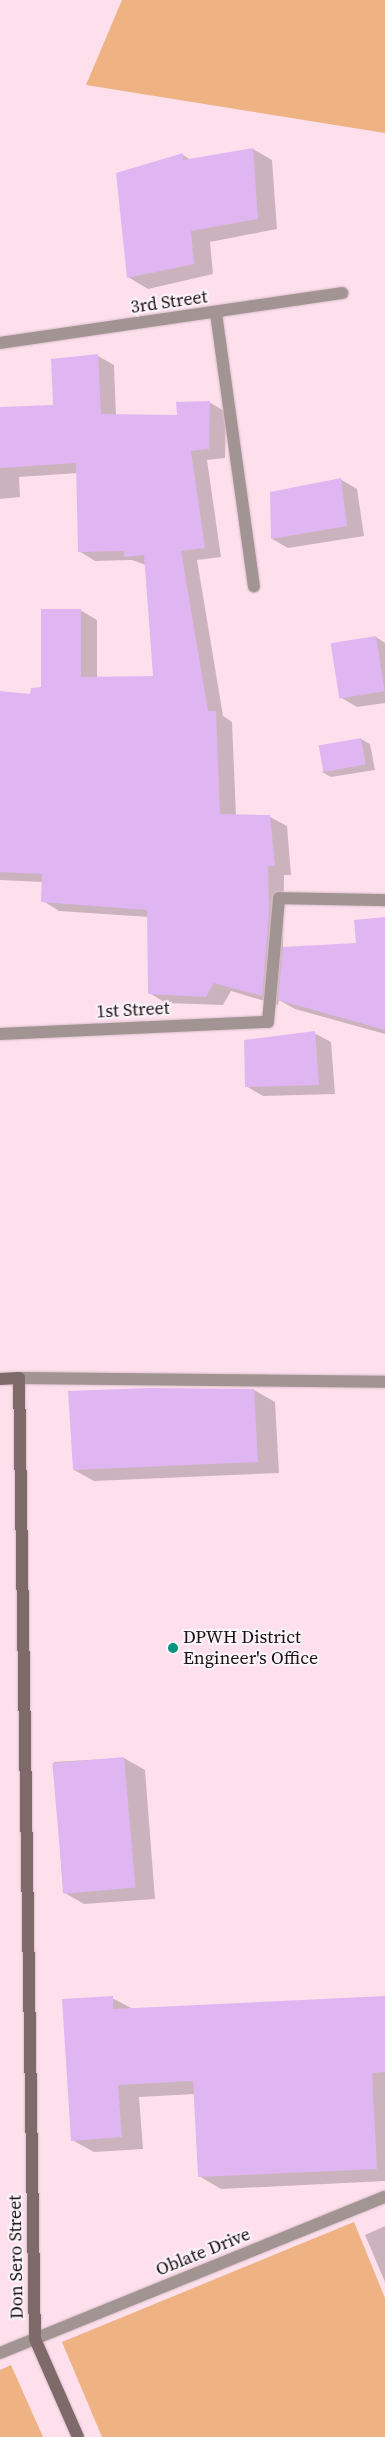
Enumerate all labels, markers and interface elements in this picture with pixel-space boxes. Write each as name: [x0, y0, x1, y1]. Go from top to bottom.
street label: 3rd Street: [129, 286, 209, 318]
street label: 1st Street: [96, 997, 170, 1023]
place label: DPWH District Engineer's Office: [183, 1627, 318, 1670]
marker: DPWH District Engineer's Office: [167, 1642, 179, 1654]
street label: Don Sero Street: [4, 2195, 28, 2319]
street label: Oblate Drive: [153, 2223, 253, 2281]

